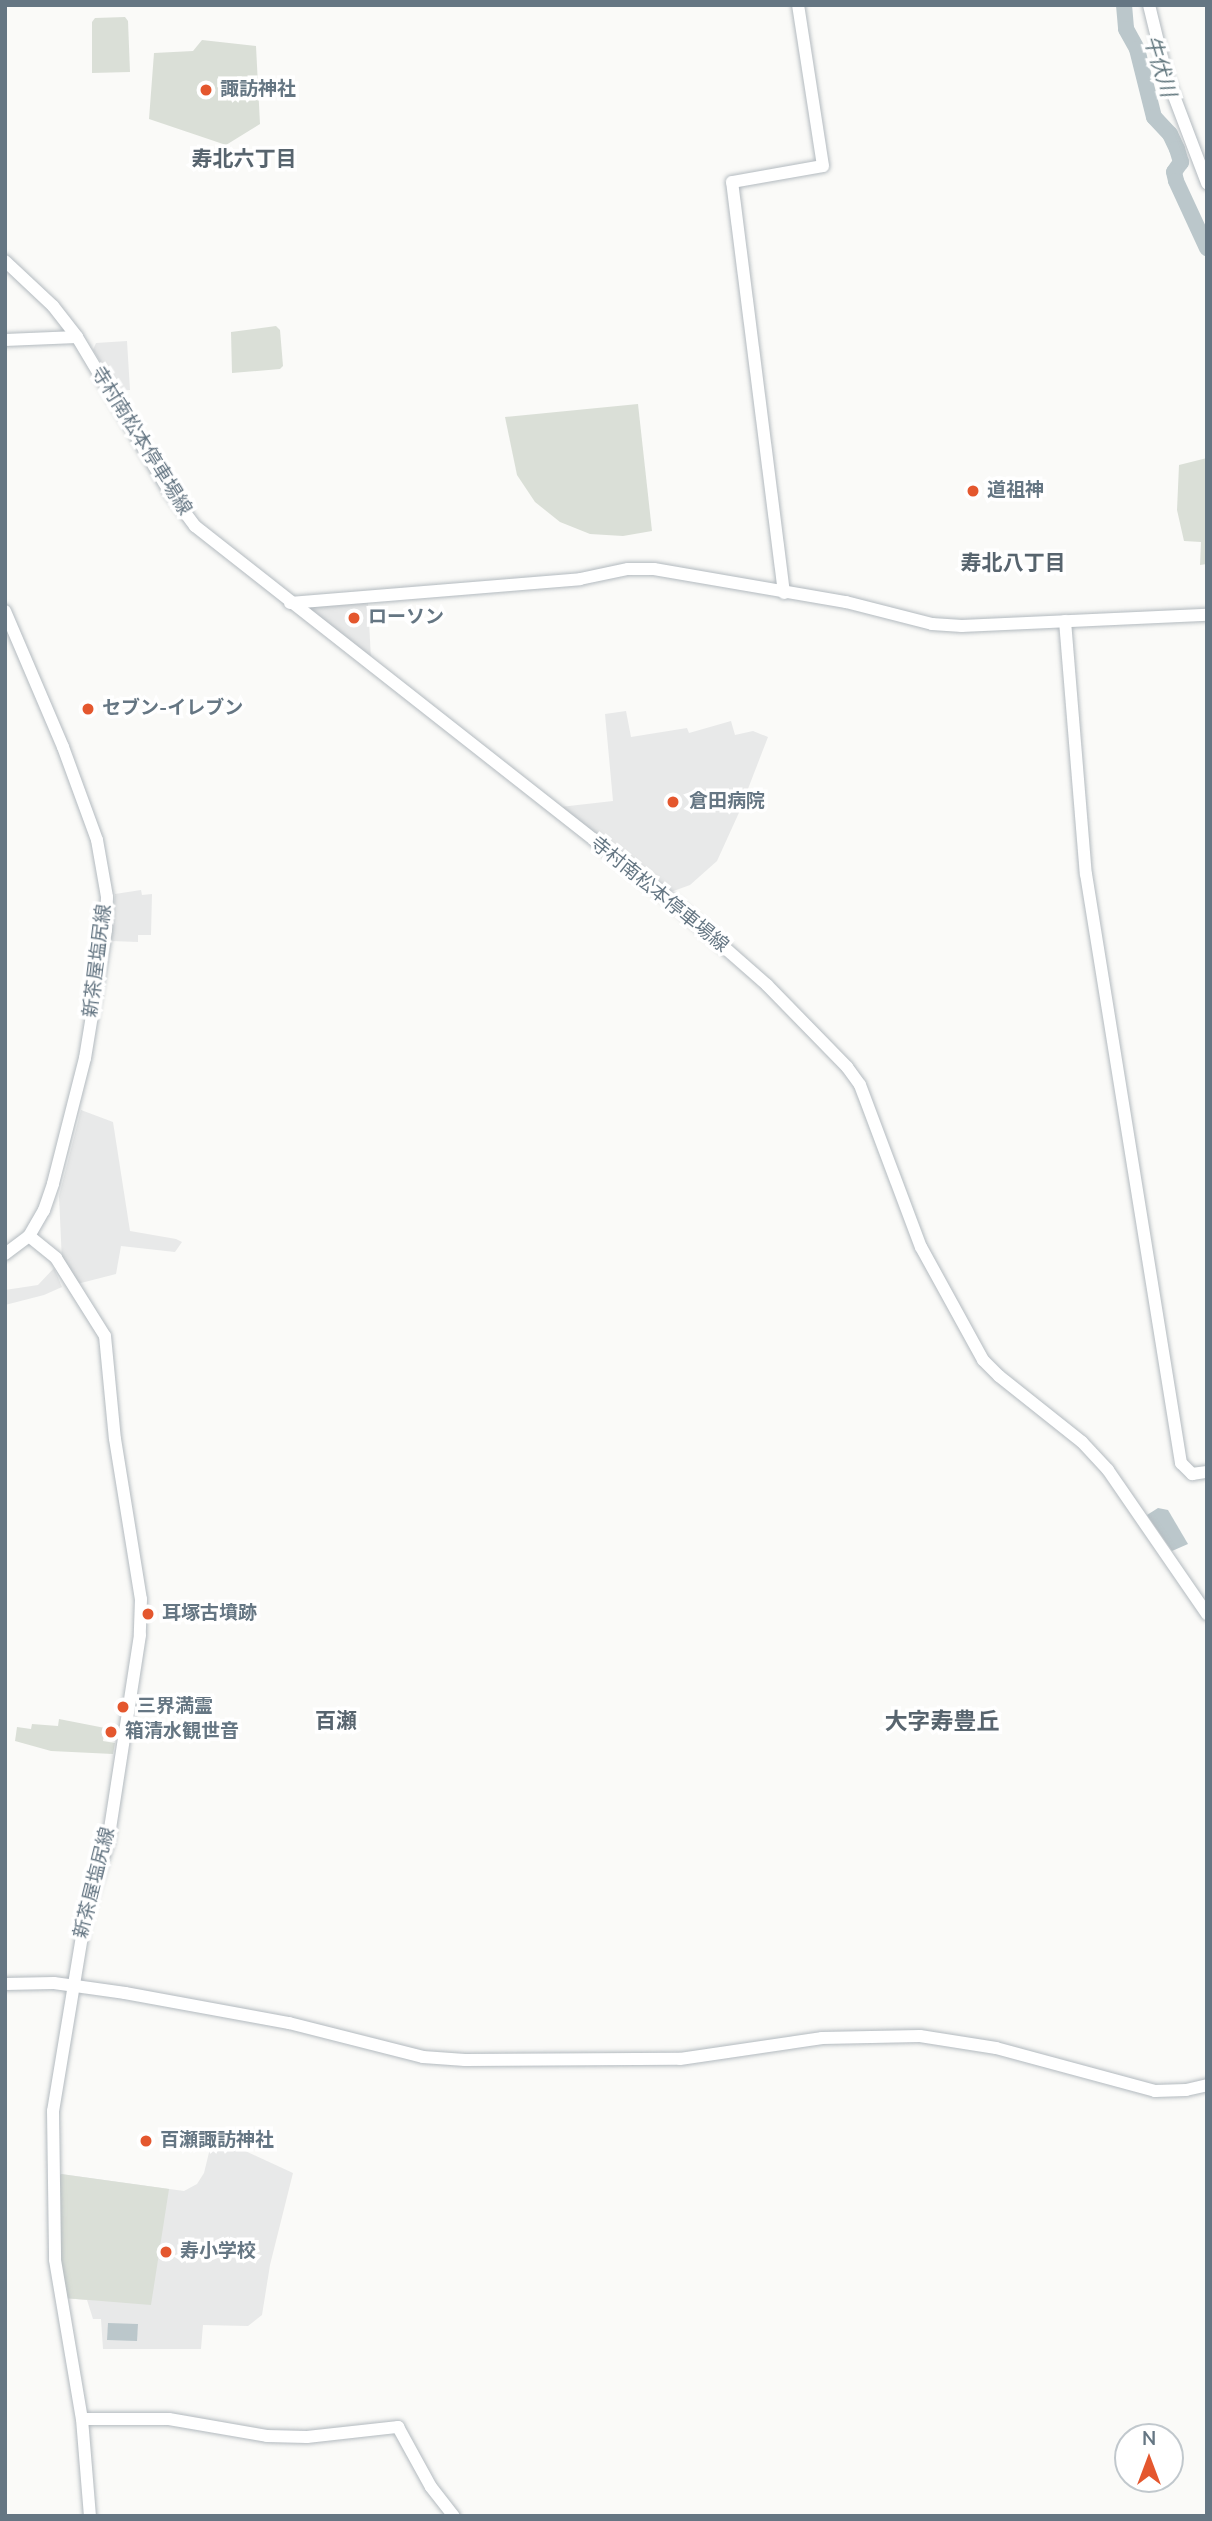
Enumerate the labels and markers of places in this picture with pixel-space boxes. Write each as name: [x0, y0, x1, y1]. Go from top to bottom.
place label: 諏訪神社: [220, 79, 296, 101]
marker: 諏訪神社: [198, 82, 214, 98]
place label: 道祖神: [987, 480, 1044, 502]
marker: 道祖神: [965, 483, 981, 499]
place label: ローソン: [368, 607, 444, 629]
marker: ローソン: [346, 610, 362, 626]
place label: セブン-イレブン: [102, 698, 243, 720]
marker: セブン-イレブン: [80, 701, 96, 717]
place label: 倉田病院: [689, 791, 765, 813]
marker: 倉田病院: [663, 792, 683, 812]
place label: 耳塚古墳跡: [162, 1603, 257, 1625]
marker: 耳塚古墳跡: [140, 1606, 156, 1622]
place label: 三界満霊: [137, 1696, 213, 1718]
marker: 三界満霊: [115, 1699, 131, 1715]
place label: 箱清水観世音: [125, 1721, 239, 1743]
marker: 箱清水観世音: [103, 1724, 119, 1740]
place label: 百瀬諏訪神社: [160, 2130, 274, 2152]
marker: 百瀬諏訪神社: [138, 2133, 154, 2149]
place label: 寿小学校: [180, 2241, 256, 2263]
marker: 寿小学校: [158, 2244, 174, 2260]

